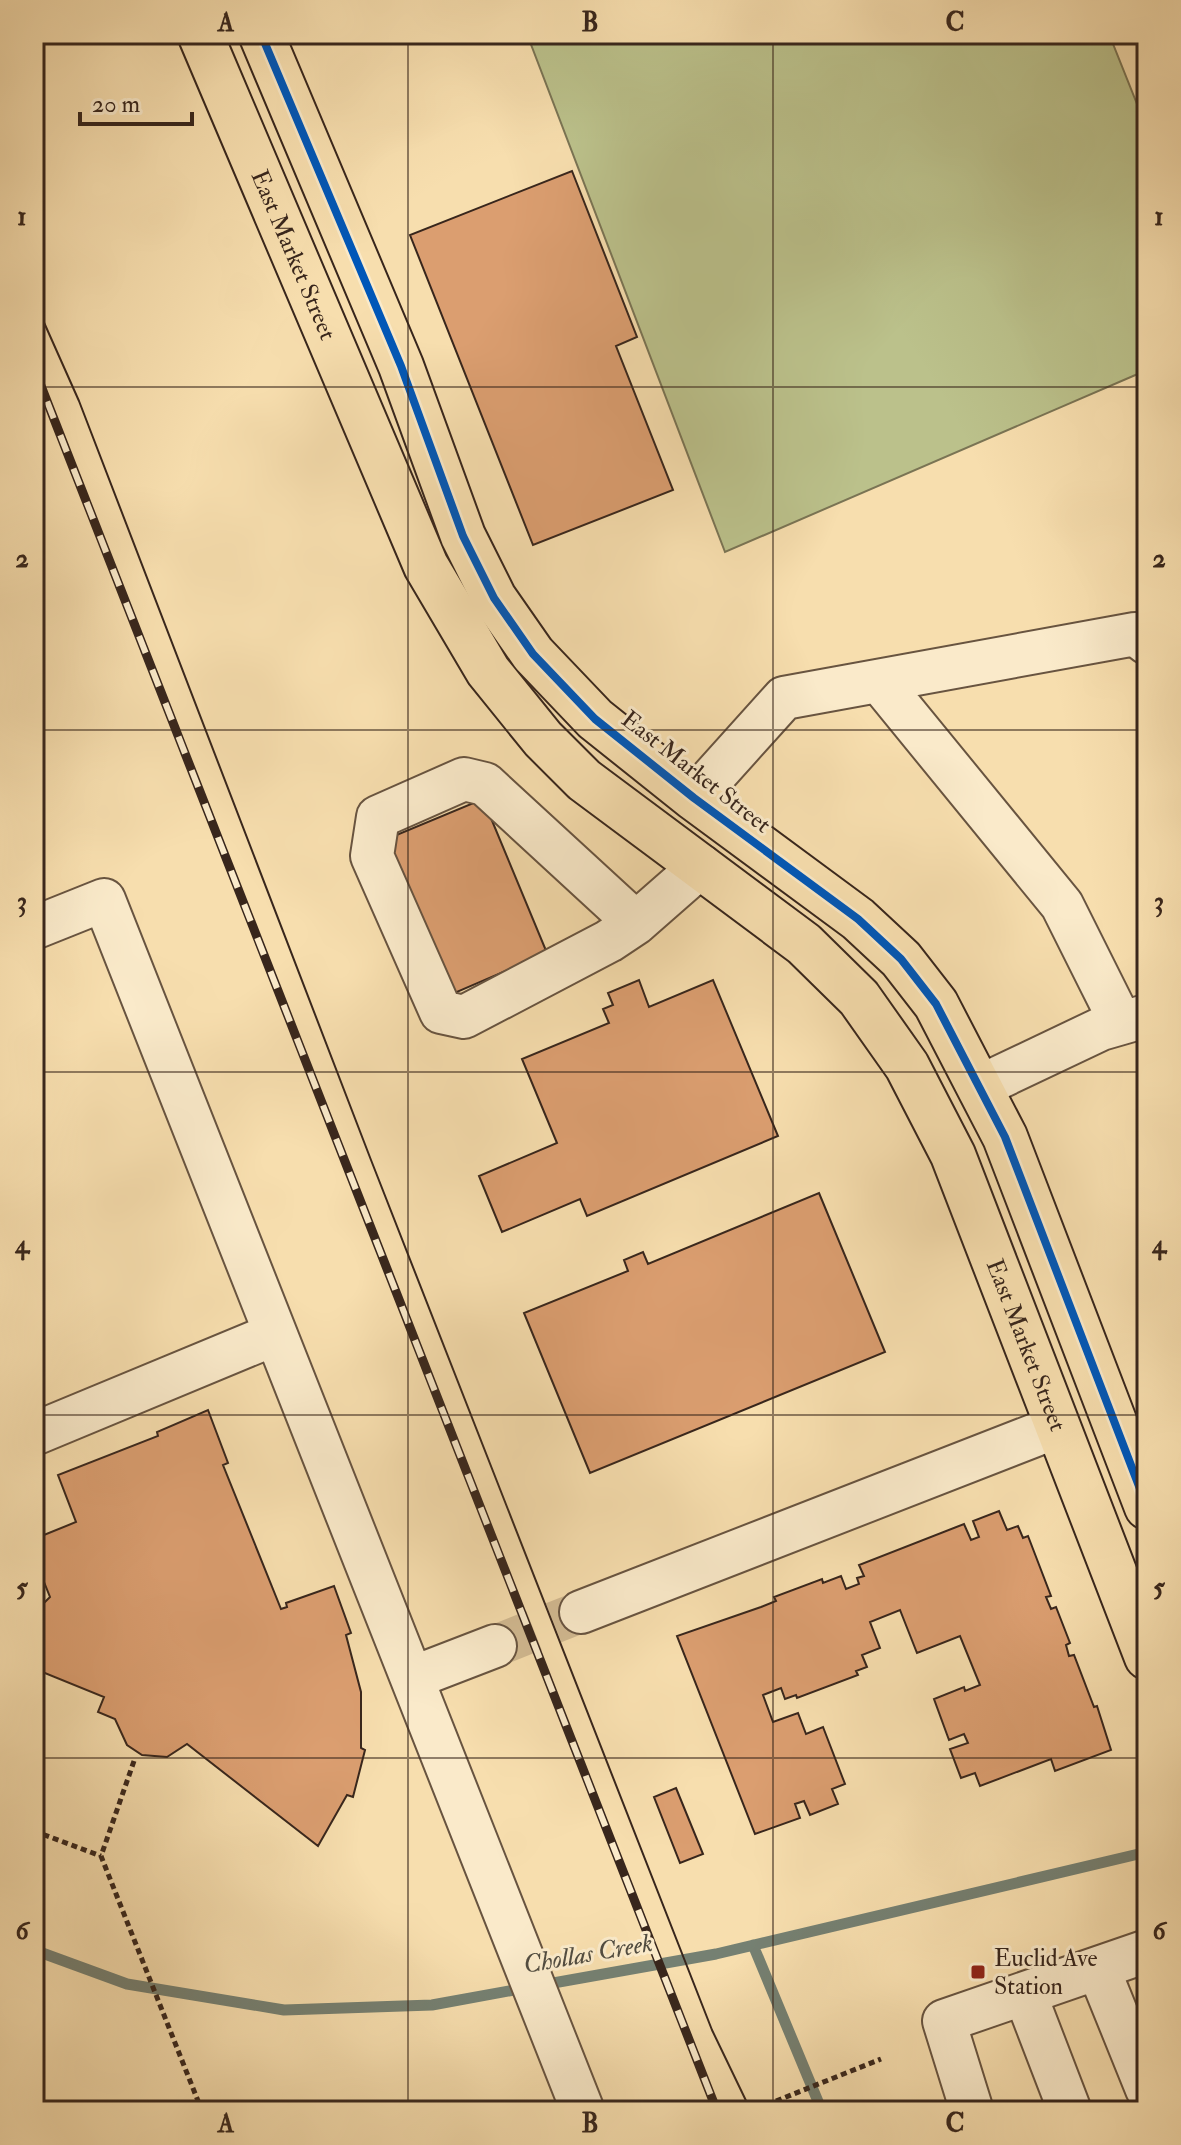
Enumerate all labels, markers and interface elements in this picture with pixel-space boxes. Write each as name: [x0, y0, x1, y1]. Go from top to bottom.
text: A: [217, 7, 235, 39]
text: B: [581, 7, 599, 39]
text: C: [945, 7, 965, 39]
scale bar: [80, 76, 192, 126]
text: 20 m: [92, 89, 141, 120]
street label: East Market Street: [244, 165, 344, 345]
text: 1: [17, 201, 27, 233]
text: 1: [1154, 201, 1164, 233]
text: 2: [15, 543, 29, 575]
text: 2: [1152, 543, 1166, 575]
street label: East Market Street: [615, 704, 777, 840]
text: 3: [17, 886, 27, 918]
text: 3: [1154, 886, 1164, 918]
text: 4: [14, 1229, 31, 1261]
text: 4: [1151, 1229, 1168, 1261]
street label: East Market Street: [979, 1255, 1074, 1436]
text: 5: [16, 1572, 28, 1604]
text: 5: [1153, 1572, 1165, 1604]
text: 6: [15, 1915, 30, 1947]
text: 6: [1152, 1915, 1167, 1947]
water label: Chollas Creek: [521, 1927, 655, 1981]
place label: Euclid Ave Station: [994, 1943, 1098, 2002]
marker: Euclid Ave Station: [969, 1963, 987, 1981]
text: A: [217, 2108, 235, 2140]
text: B: [581, 2108, 599, 2140]
text: C: [945, 2108, 965, 2140]

